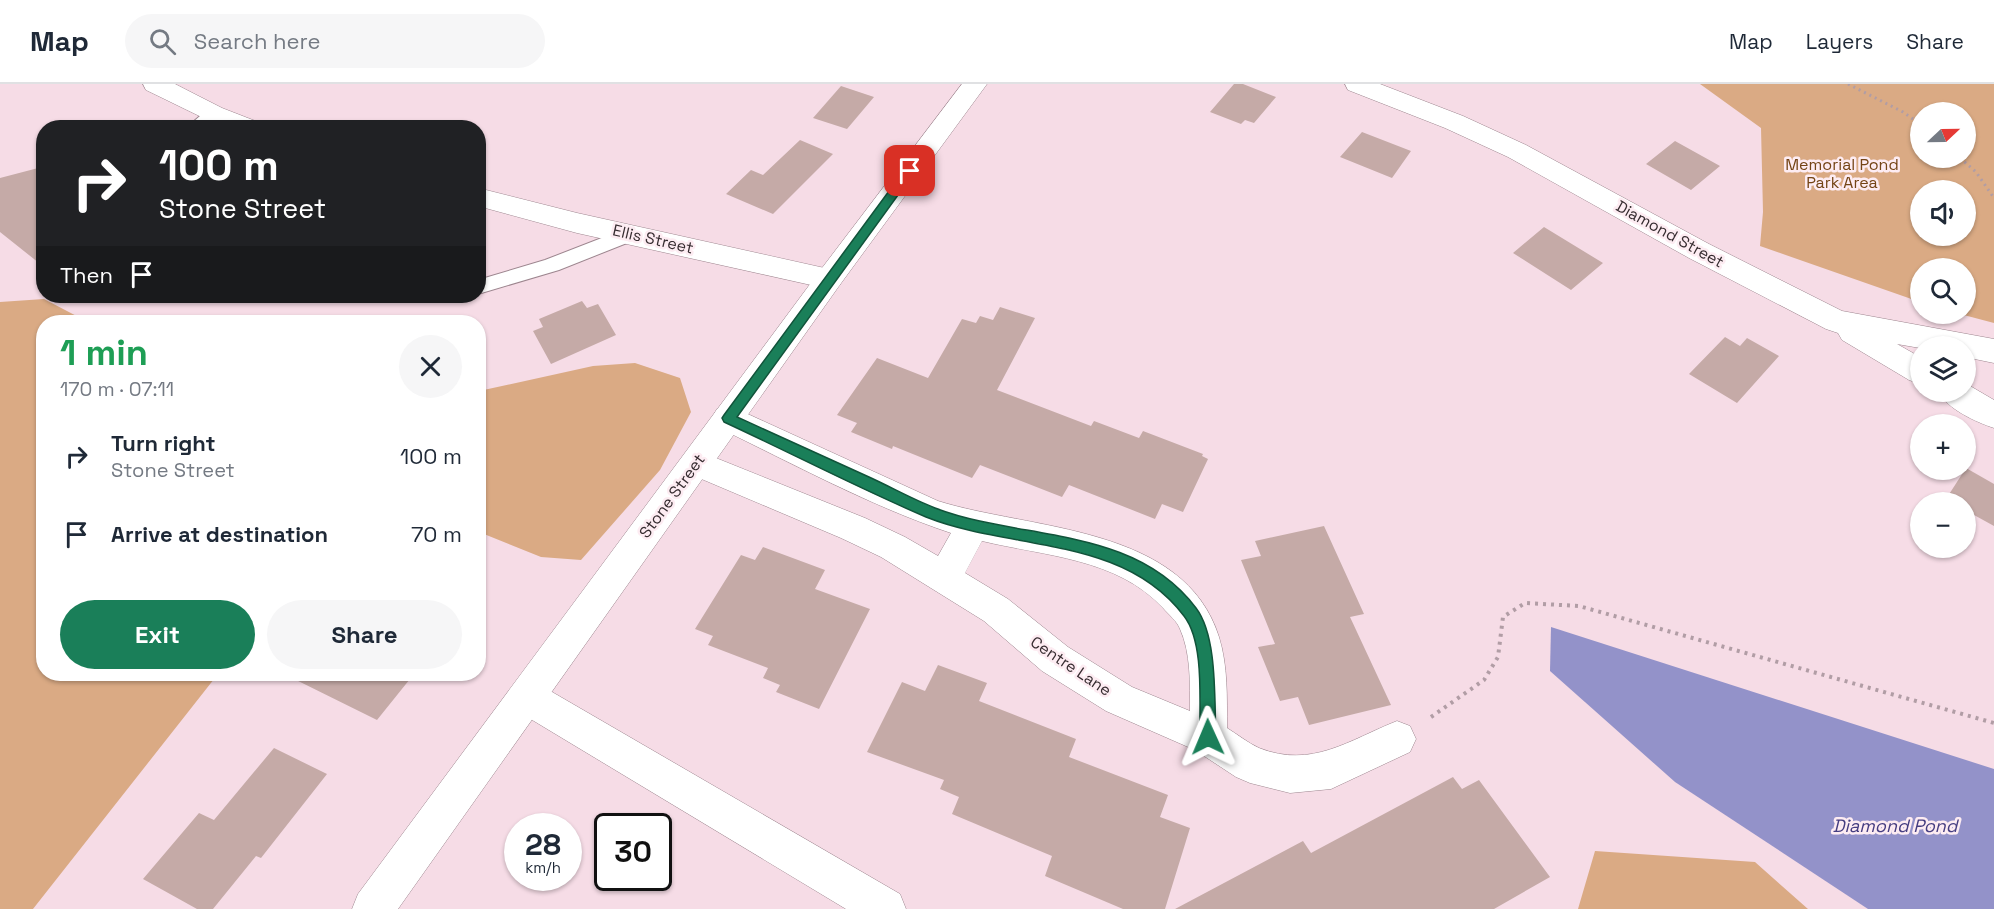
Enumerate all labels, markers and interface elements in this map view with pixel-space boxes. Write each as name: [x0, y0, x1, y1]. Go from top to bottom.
search box: [125, 14, 545, 68]
text: Map: [30, 23, 89, 59]
icon: search: [146, 25, 179, 58]
text: Search here: [194, 27, 321, 55]
text: Map: [1729, 28, 1773, 55]
text: Layers: [1806, 28, 1873, 55]
text: Share: [1906, 28, 1964, 55]
north arrow: [1910, 102, 1976, 168]
map controls: [1910, 102, 1976, 558]
text: 100 m: [159, 139, 279, 192]
icon: right: [60, 144, 138, 222]
pin: [884, 145, 935, 196]
icon: arrive: [893, 154, 926, 187]
park label: Memorial Pond Park Area: [1785, 154, 1899, 193]
button: sound: [1910, 180, 1976, 246]
text: Stone Street: [159, 191, 326, 226]
street label: Diamond Street: [1612, 196, 1728, 272]
street label: Ellis Street: [611, 220, 695, 258]
icon: arrive: [125, 258, 158, 291]
button: search: [1910, 258, 1976, 324]
text: Then: [60, 261, 113, 289]
text: 1 min: [60, 330, 148, 376]
button: close: [399, 335, 462, 398]
button: layers: [1910, 336, 1976, 402]
text: 170 m · 07:11: [60, 376, 174, 402]
button: +: [1910, 414, 1976, 480]
text: Turn right: [111, 429, 216, 457]
icon: right: [60, 440, 93, 473]
text: 100 m: [400, 442, 462, 470]
street label: Stone Street: [634, 450, 710, 542]
text: Stone Street: [111, 457, 235, 483]
button: −: [1910, 492, 1976, 558]
icon: arrive: [60, 518, 93, 551]
text: Arrive at destination: [111, 520, 328, 548]
text: 70 m: [411, 520, 462, 548]
button: Exit: [60, 600, 255, 669]
button: Share: [267, 600, 462, 669]
street label: Centre Lane: [1026, 631, 1116, 701]
position arrow: [1176, 705, 1240, 769]
speed limit sign: 30: [594, 813, 672, 891]
water label: Diamond Pond: [1833, 814, 1960, 837]
text: 28: [525, 825, 561, 864]
text: km/h: [525, 858, 561, 877]

